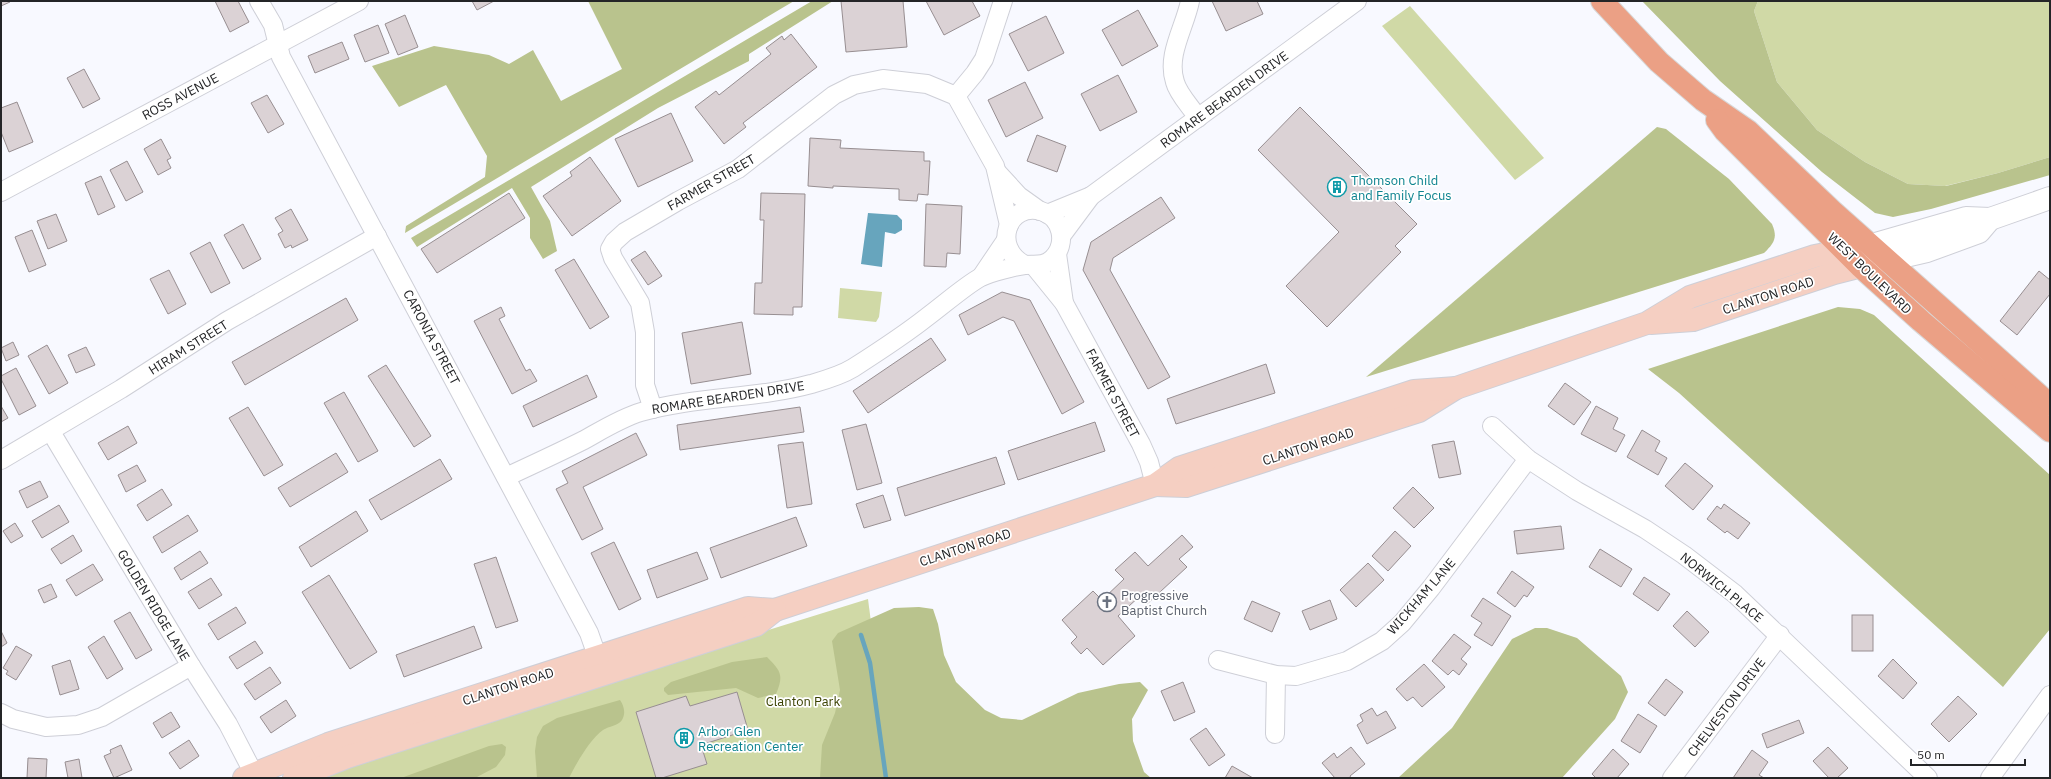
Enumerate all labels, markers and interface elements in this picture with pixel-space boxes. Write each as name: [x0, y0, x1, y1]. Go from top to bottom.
street label: ROMARE BEARDEN DRIVE: [1157, 47, 1292, 152]
street label: ROSS AVENUE: [139, 69, 221, 124]
street label: FARMER STREET: [664, 150, 759, 214]
place label: Thomson Child and Family Focus: [1351, 172, 1452, 204]
building icon: Thomson Child and Family Focus: [1326, 176, 1348, 198]
street label: WEST BOULEVARD: [1824, 229, 1915, 318]
street label: CLANTON ROAD: [1720, 273, 1816, 318]
street label: CARONIA STREET: [399, 287, 464, 388]
street label: HIRAM STREET: [145, 316, 232, 379]
street label: FARMER STREET: [1082, 346, 1143, 441]
street label: ROMARE BEARDEN DRIVE: [651, 377, 806, 418]
street label: CLANTON ROAD: [1260, 424, 1356, 469]
street label: CLANTON ROAD: [917, 525, 1013, 570]
street label: GOLDEN RIDGE LANE: [114, 546, 194, 664]
street label: NORWICH PLACE: [1677, 549, 1767, 626]
street label: WICKHAM LANE: [1383, 554, 1459, 638]
place label: Progressive Baptist Church: [1121, 587, 1207, 619]
church icon: Progressive Baptist Church: [1096, 591, 1118, 613]
street label: CHELVESTON DRIVE: [1684, 654, 1769, 760]
street label: CLANTON ROAD: [460, 664, 556, 709]
park label: Clanton Park: [766, 693, 840, 710]
place label: Arbor Glen Recreation Center: [698, 723, 803, 755]
building icon: Arbor Glen Recreation Center: [673, 727, 695, 749]
scale bar: [1911, 741, 2025, 767]
text: 50 m: [1917, 747, 1945, 762]

